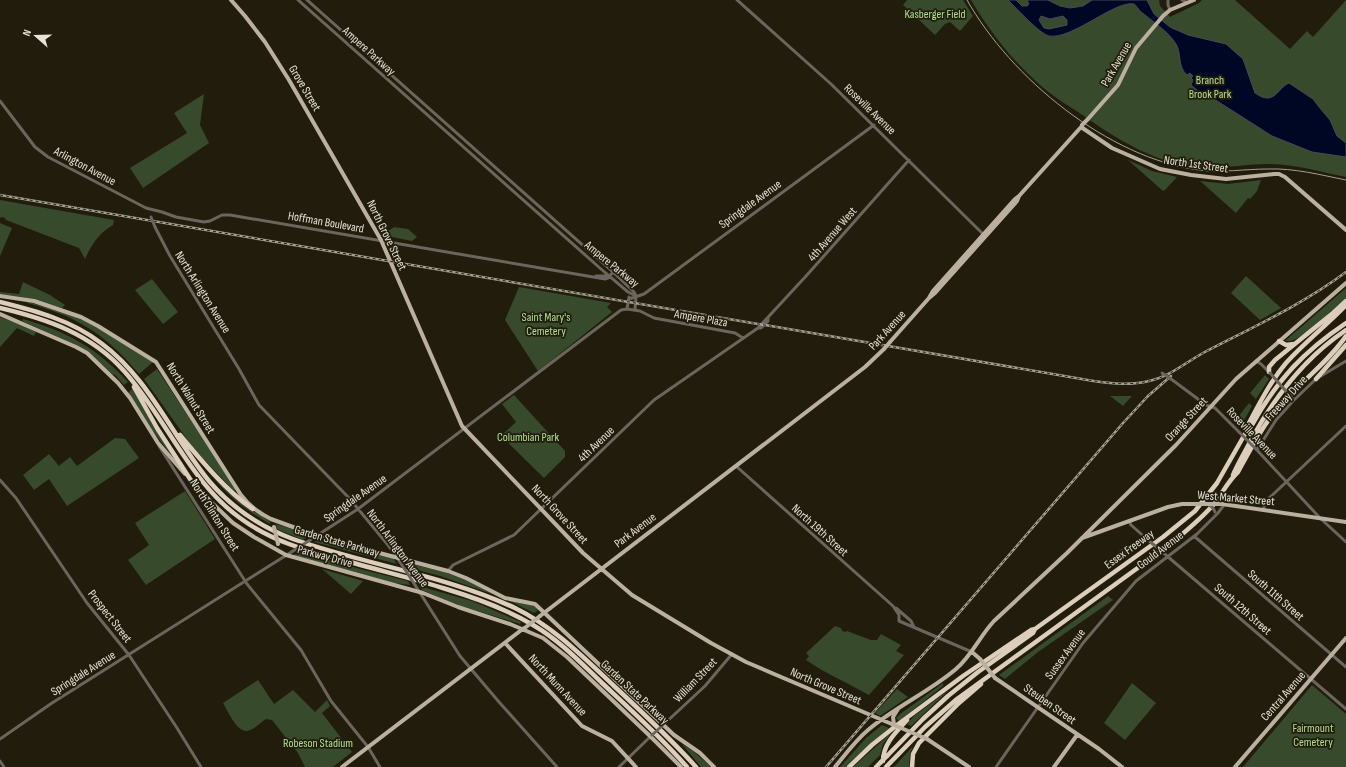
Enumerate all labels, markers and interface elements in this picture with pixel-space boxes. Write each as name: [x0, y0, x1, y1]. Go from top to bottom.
park label: Kasberger Field: [904, 7, 966, 22]
north arrow: [16, 16, 56, 56]
street label: Ampere Parkway: [338, 23, 399, 79]
text: N: [20, 28, 34, 38]
street label: Park Avenue: [1098, 39, 1135, 89]
street label: Grove Street: [285, 63, 324, 114]
park label: Branch Brook Park: [1189, 73, 1232, 102]
street label: Roseville Avenue: [840, 81, 899, 138]
street label: Arlington Avenue: [50, 143, 119, 189]
street label: North 1st Street: [1163, 153, 1229, 176]
street label: Springdale Avenue: [716, 177, 785, 232]
street label: North Grove Street: [363, 198, 410, 273]
street label: 4th Avenue West: [805, 204, 860, 265]
street label: Hoffman Boulevard: [287, 208, 365, 237]
street label: Ampere Parkway: [580, 237, 642, 291]
street label: North Arlington Avenue: [171, 249, 234, 336]
street label: Ampere Plaza: [672, 306, 729, 331]
street label: Park Avenue: [865, 307, 909, 353]
park label: Saint Mary's Cemetery: [522, 310, 570, 339]
street label: North Walnut Street: [163, 360, 219, 437]
street label: Freeway Drive: [1262, 372, 1311, 424]
street label: Orange Street: [1162, 394, 1211, 445]
street label: Roseville Avenue: [1223, 404, 1280, 463]
street label: 4th Avenue: [575, 423, 618, 465]
park label: Columbian Park: [497, 430, 559, 445]
street label: Springdale Avenue: [321, 471, 390, 526]
street label: North Clinton Street: [186, 476, 243, 554]
street label: North Grove Street: [528, 481, 591, 548]
street label: West Market Street: [1197, 488, 1276, 509]
street label: North 19th Street: [788, 501, 851, 560]
street label: North Arlington Avenue: [363, 506, 432, 590]
street label: Park Avenue: [611, 510, 659, 551]
street label: Garden State Parkway: [293, 522, 381, 561]
street label: Essex Freeway: [1102, 526, 1157, 572]
street label: Gould Avenue: [1134, 528, 1187, 573]
street label: Parkway Drive: [296, 542, 354, 571]
street label: South 11th Street: [1244, 567, 1307, 624]
street label: South 12th Street: [1211, 580, 1275, 639]
street label: Prospect Street: [84, 587, 135, 646]
street label: Sussex Avenue: [1042, 626, 1089, 683]
street label: Springdale Avenue: [48, 647, 119, 699]
street label: North Munn Avenue: [525, 651, 590, 719]
street label: William Street: [670, 655, 721, 706]
street label: Garden State Parkway: [597, 657, 672, 728]
street label: North Grove Street: [788, 665, 864, 708]
street label: Central Avenue: [1258, 668, 1309, 724]
street label: Steuben Street: [1021, 681, 1079, 728]
park label: Fairmount Cemetery: [1292, 721, 1334, 750]
park label: Robeson Stadium: [283, 736, 353, 751]

